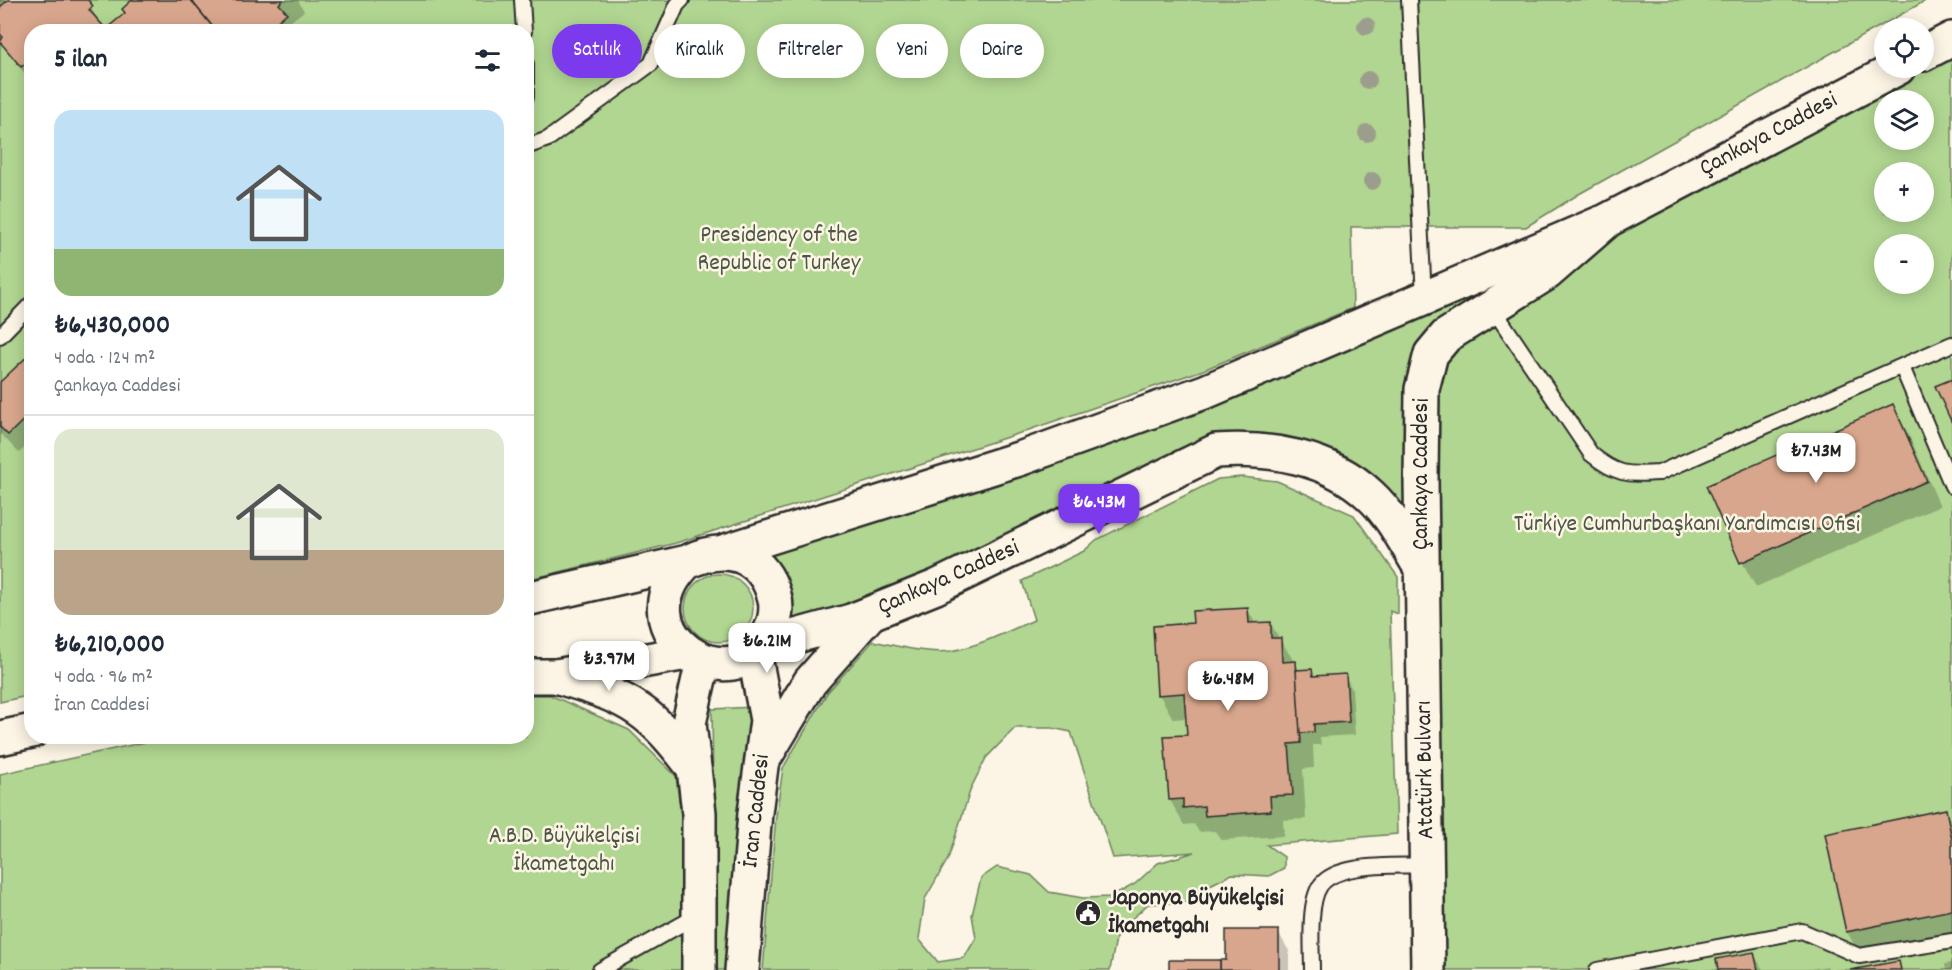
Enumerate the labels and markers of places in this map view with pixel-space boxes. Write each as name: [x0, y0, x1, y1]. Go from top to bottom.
pin: ₺7.43M: [1767, 433, 1865, 484]
pin: ₺6.43M: [1050, 484, 1148, 535]
pin: ₺6.21M: [718, 623, 816, 674]
pin: ₺3.97M: [560, 641, 658, 692]
pin: ₺6.48M: [1179, 661, 1277, 712]
place label: Japonya Büyükelçisi İkametgahı: [1108, 882, 1284, 944]
public building icon: Japonya Büyükelçisi İkametgahı: [1073, 898, 1103, 928]

